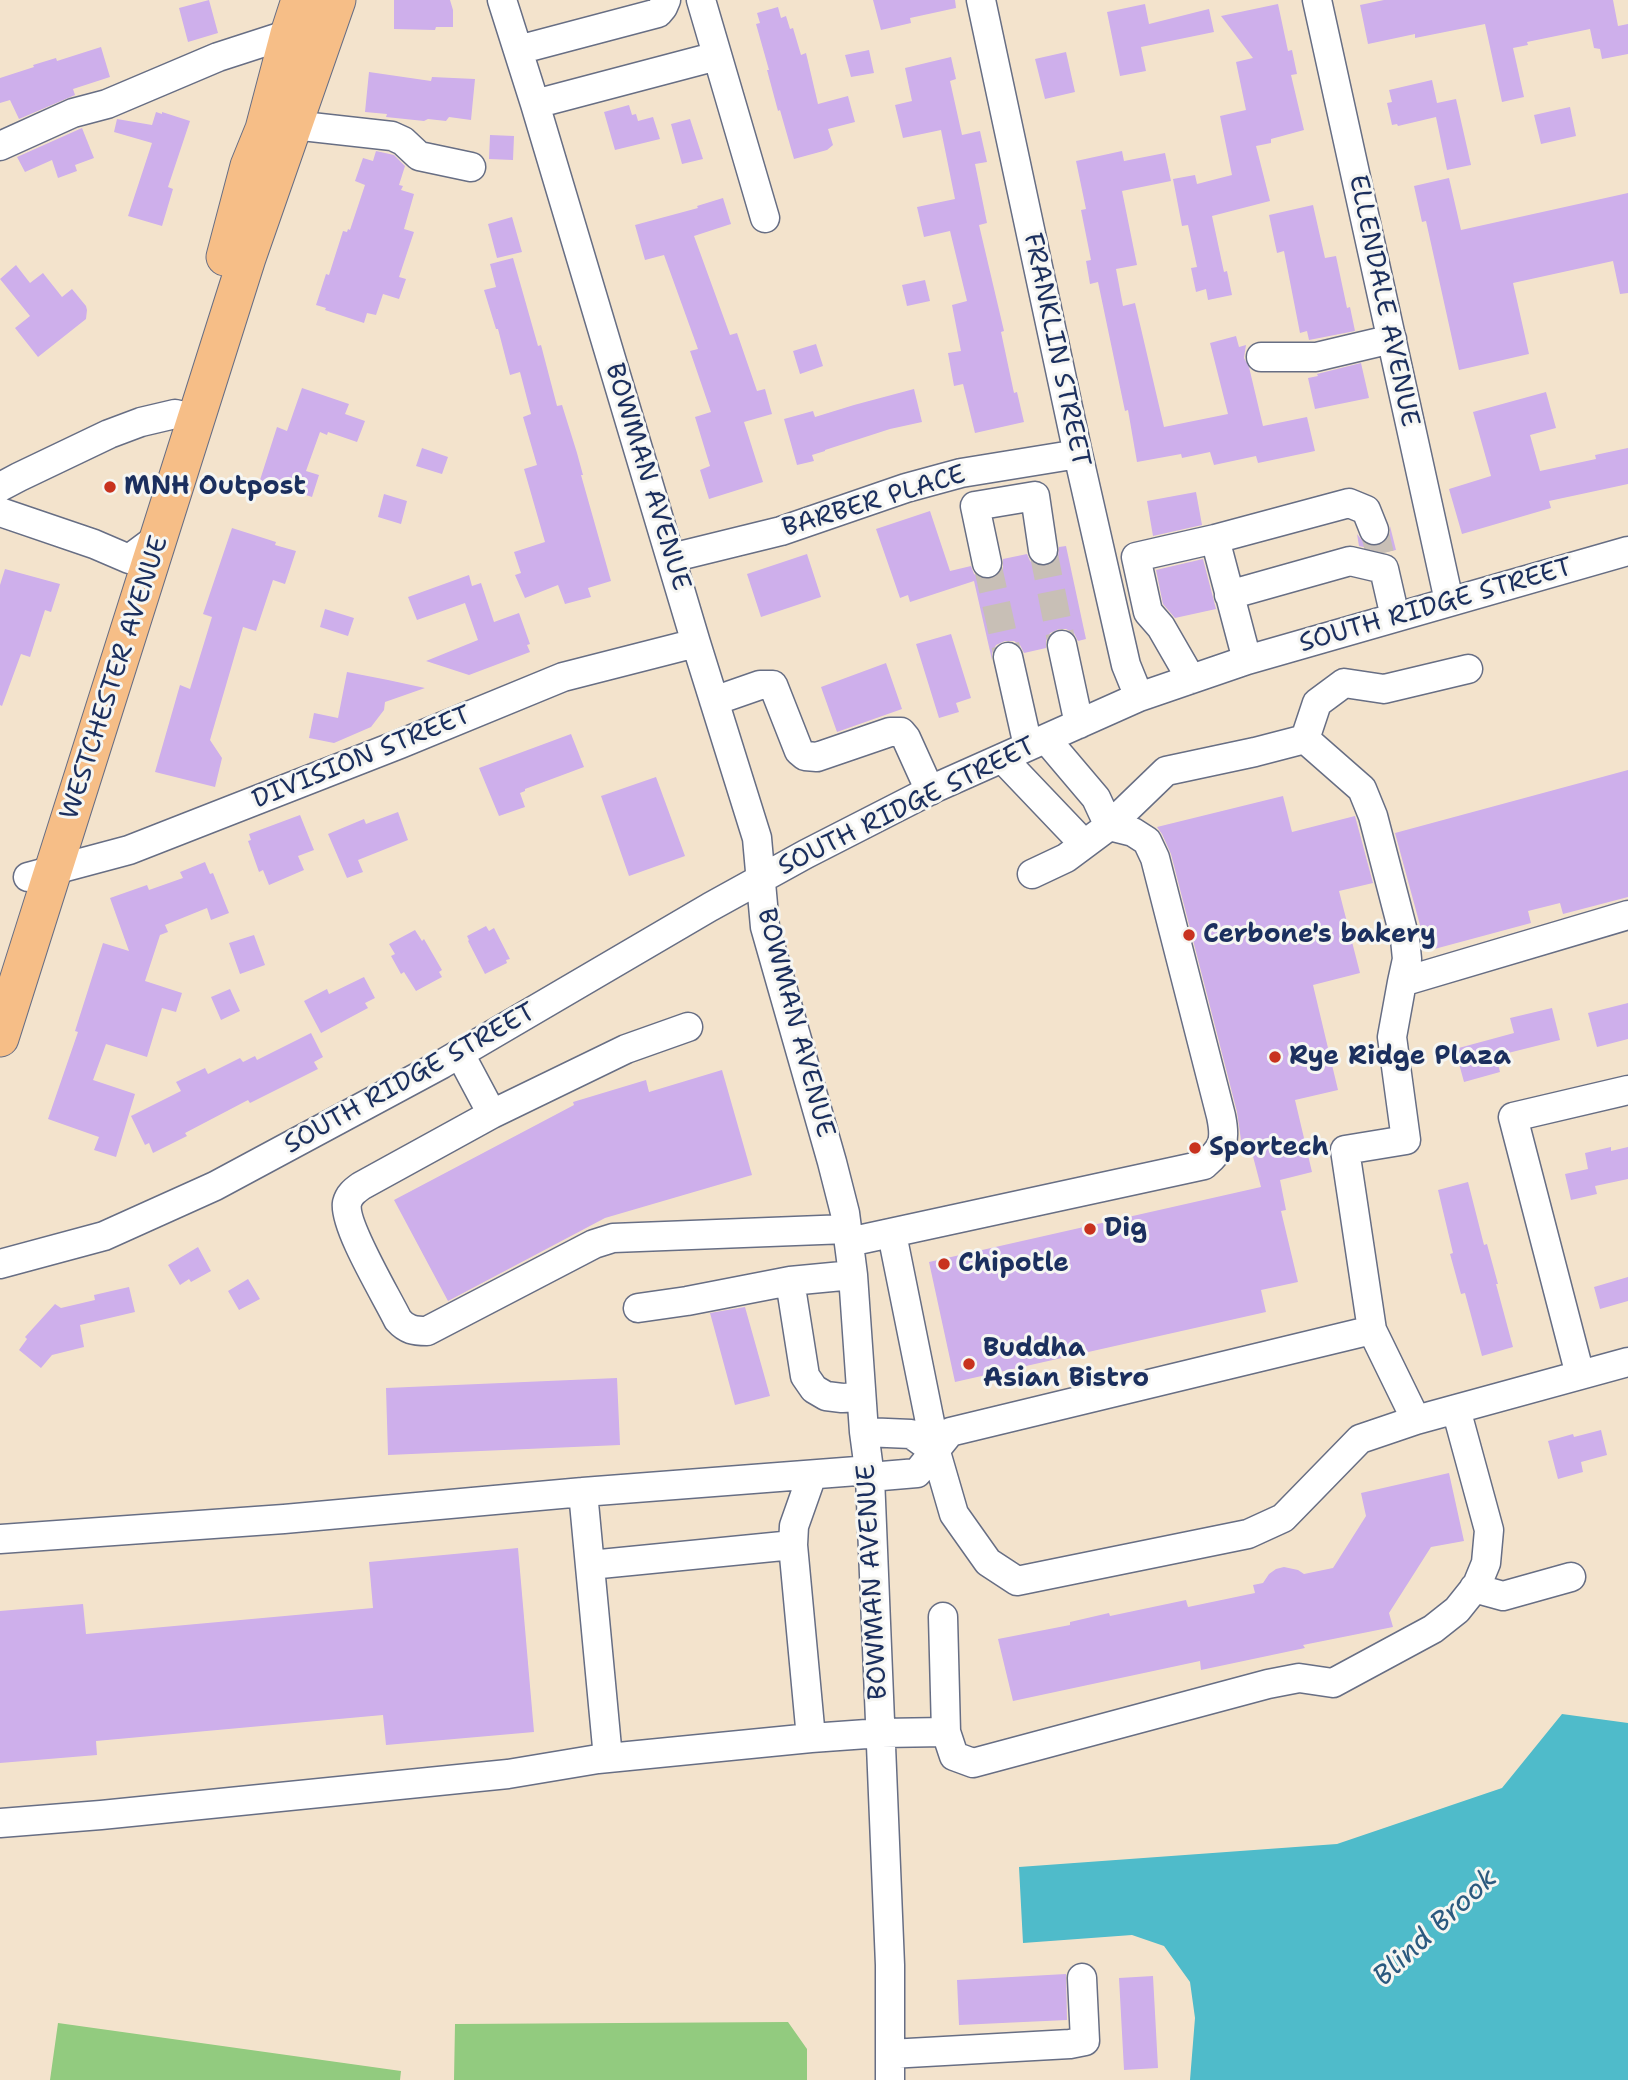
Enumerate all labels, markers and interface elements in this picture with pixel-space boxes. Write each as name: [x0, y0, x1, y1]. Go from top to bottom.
street label: ELLENDALE AVENUE: [1341, 172, 1425, 430]
street label: FRANKLIN STREET: [1016, 230, 1096, 470]
street label: BOWMAN AVENUE: [598, 360, 696, 594]
street label: BARBER PLACE: [779, 459, 969, 545]
place label: MNH Outpost: [124, 471, 306, 503]
marker: MNH Outpost: [102, 479, 118, 495]
street label: WESTCHESTER AVENUE: [54, 532, 176, 824]
street label: SOUTH RIDGE STREET: [1296, 552, 1576, 660]
street label: DIVISION STREET: [248, 700, 476, 816]
street label: SOUTH RIDGE STREET: [773, 731, 1041, 883]
street label: BOWMAN AVENUE: [749, 905, 841, 1141]
place label: Cerbone's bakery: [1203, 919, 1436, 951]
marker: Cerbone's bakery: [1181, 927, 1197, 943]
street label: SOUTH RIDGE STREET: [279, 997, 541, 1161]
place label: Rye Ridge Plaza: [1289, 1041, 1511, 1073]
marker: Rye Ridge Plaza: [1267, 1049, 1283, 1065]
place label: Sportech: [1209, 1132, 1329, 1164]
marker: Sportech: [1187, 1140, 1203, 1156]
place label: Dig: [1104, 1213, 1147, 1245]
marker: Dig: [1082, 1221, 1098, 1237]
place label: Chipotle: [958, 1248, 1069, 1280]
marker: Chipotle: [936, 1256, 952, 1272]
place label: Buddha Asian Bistro: [983, 1333, 1149, 1394]
marker: Buddha Asian Bistro: [961, 1356, 977, 1372]
street label: BOWMAN AVENUE: [851, 1463, 895, 1701]
water label: Blind Brook: [1367, 1862, 1505, 1994]

